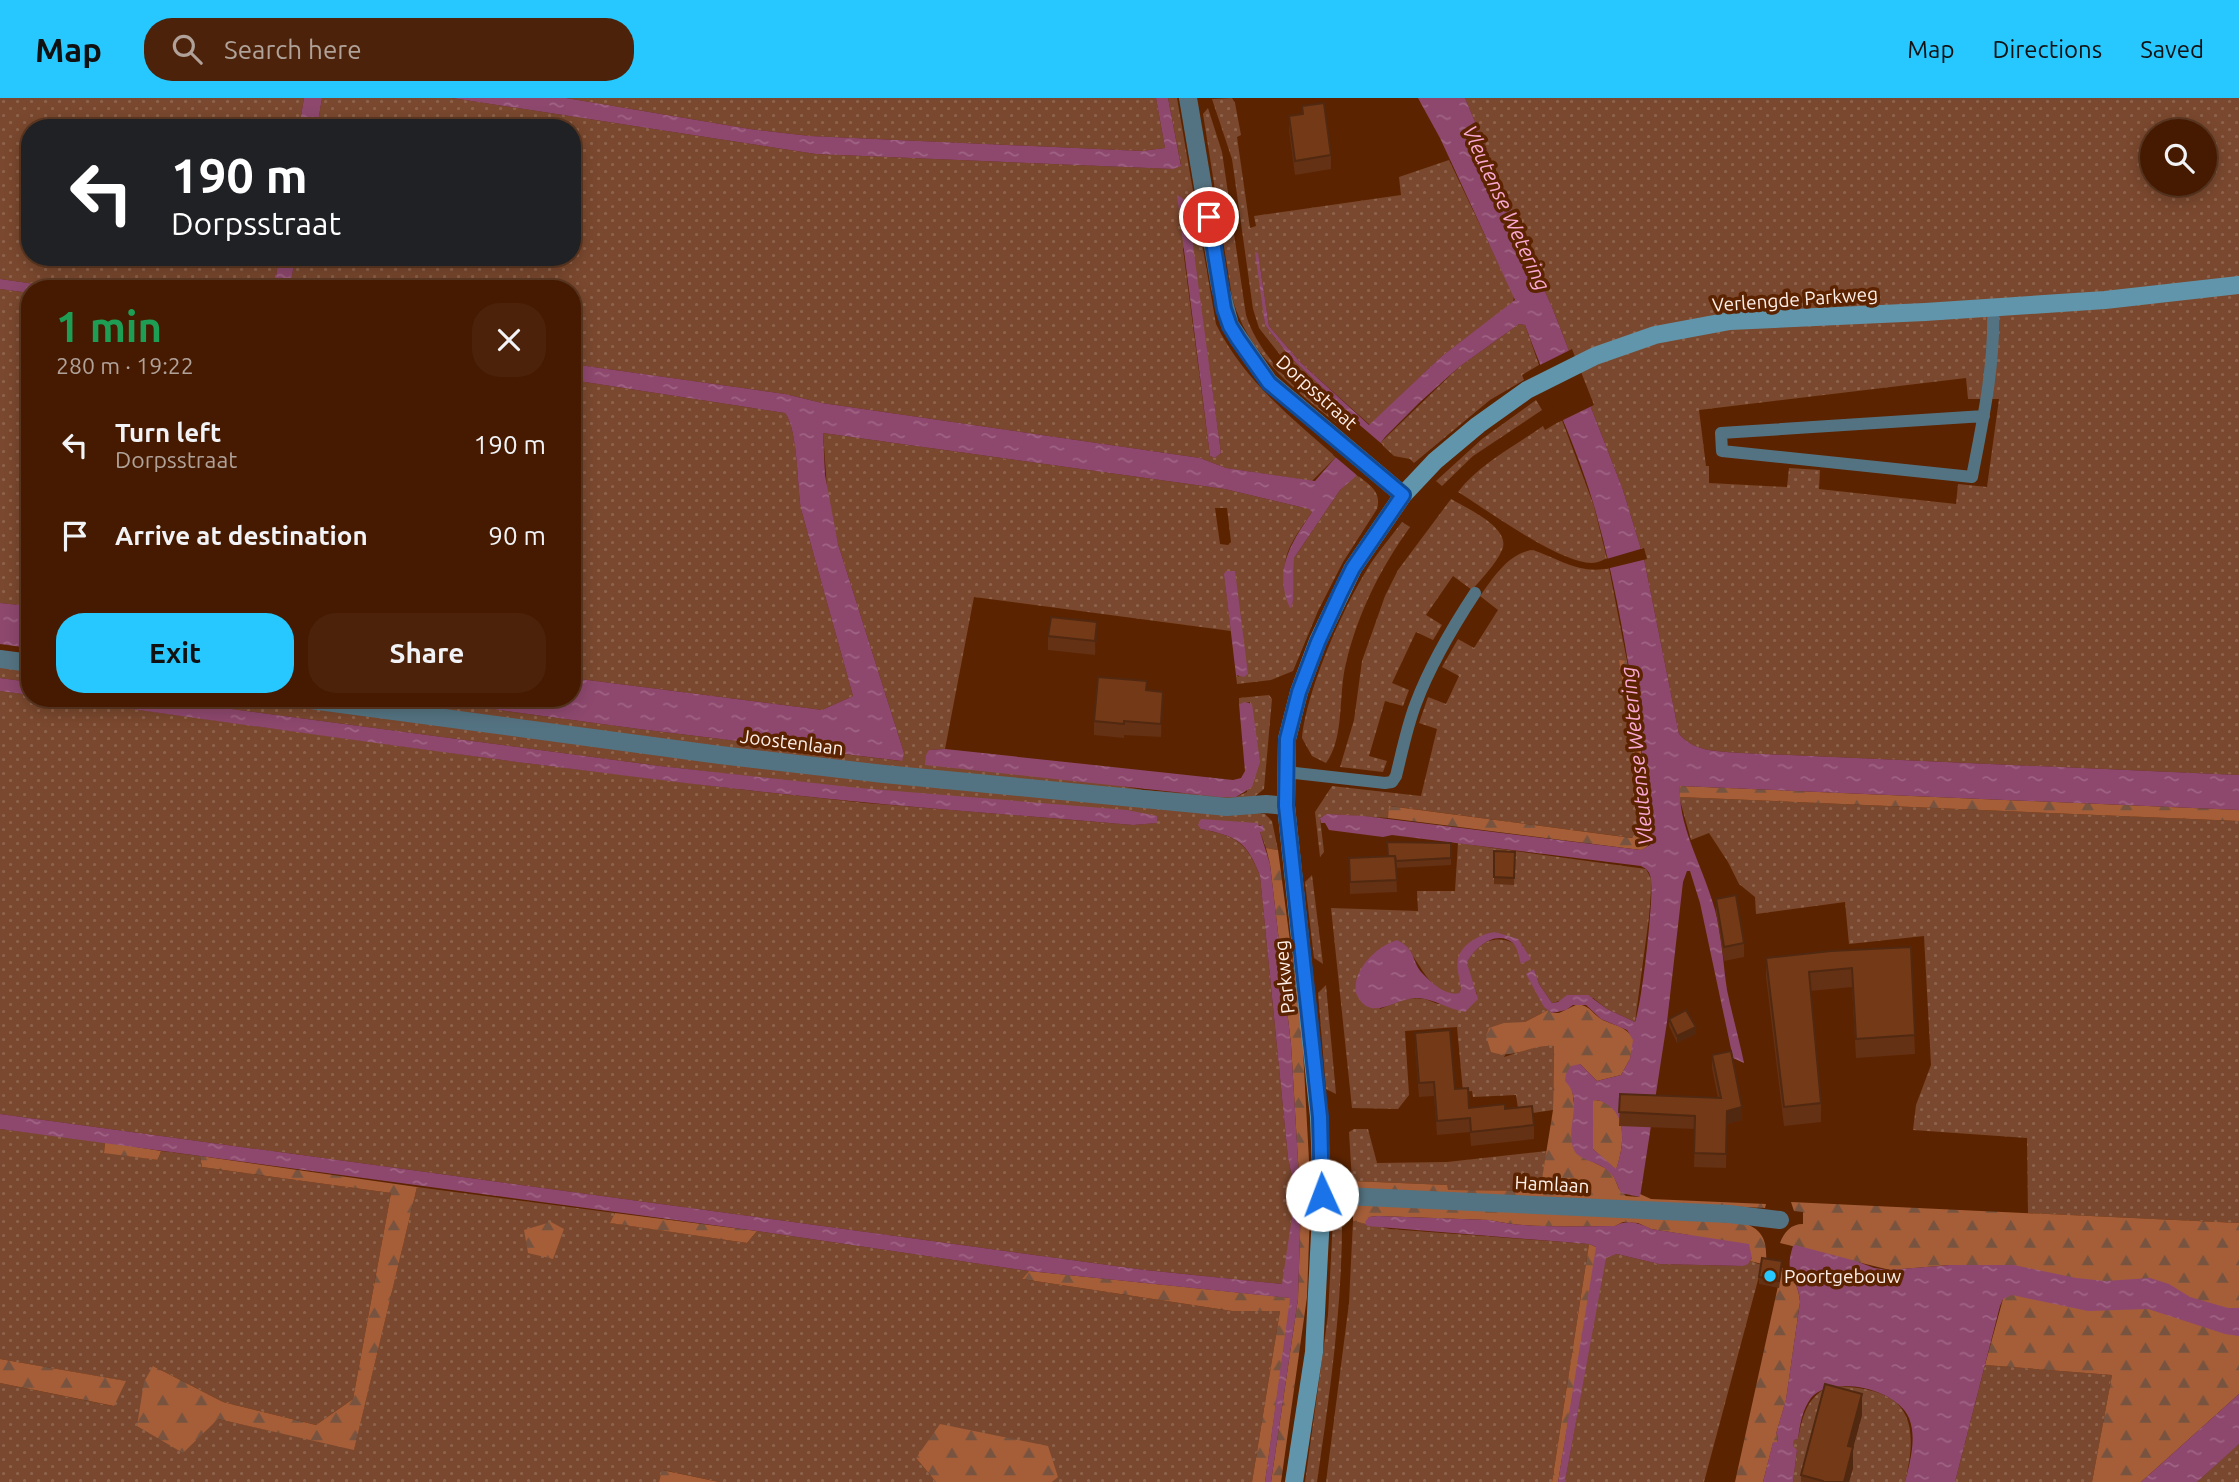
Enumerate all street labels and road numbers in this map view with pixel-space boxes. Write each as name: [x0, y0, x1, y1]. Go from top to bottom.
street label: Verlengde Parkweg: [1711, 282, 1879, 316]
street label: Dorpsstraat: [1272, 350, 1362, 434]
street label: Joostenlaan: [739, 725, 845, 759]
street label: Parkweg: [1269, 939, 1299, 1015]
street label: Hamlaan: [1514, 1171, 1590, 1197]

